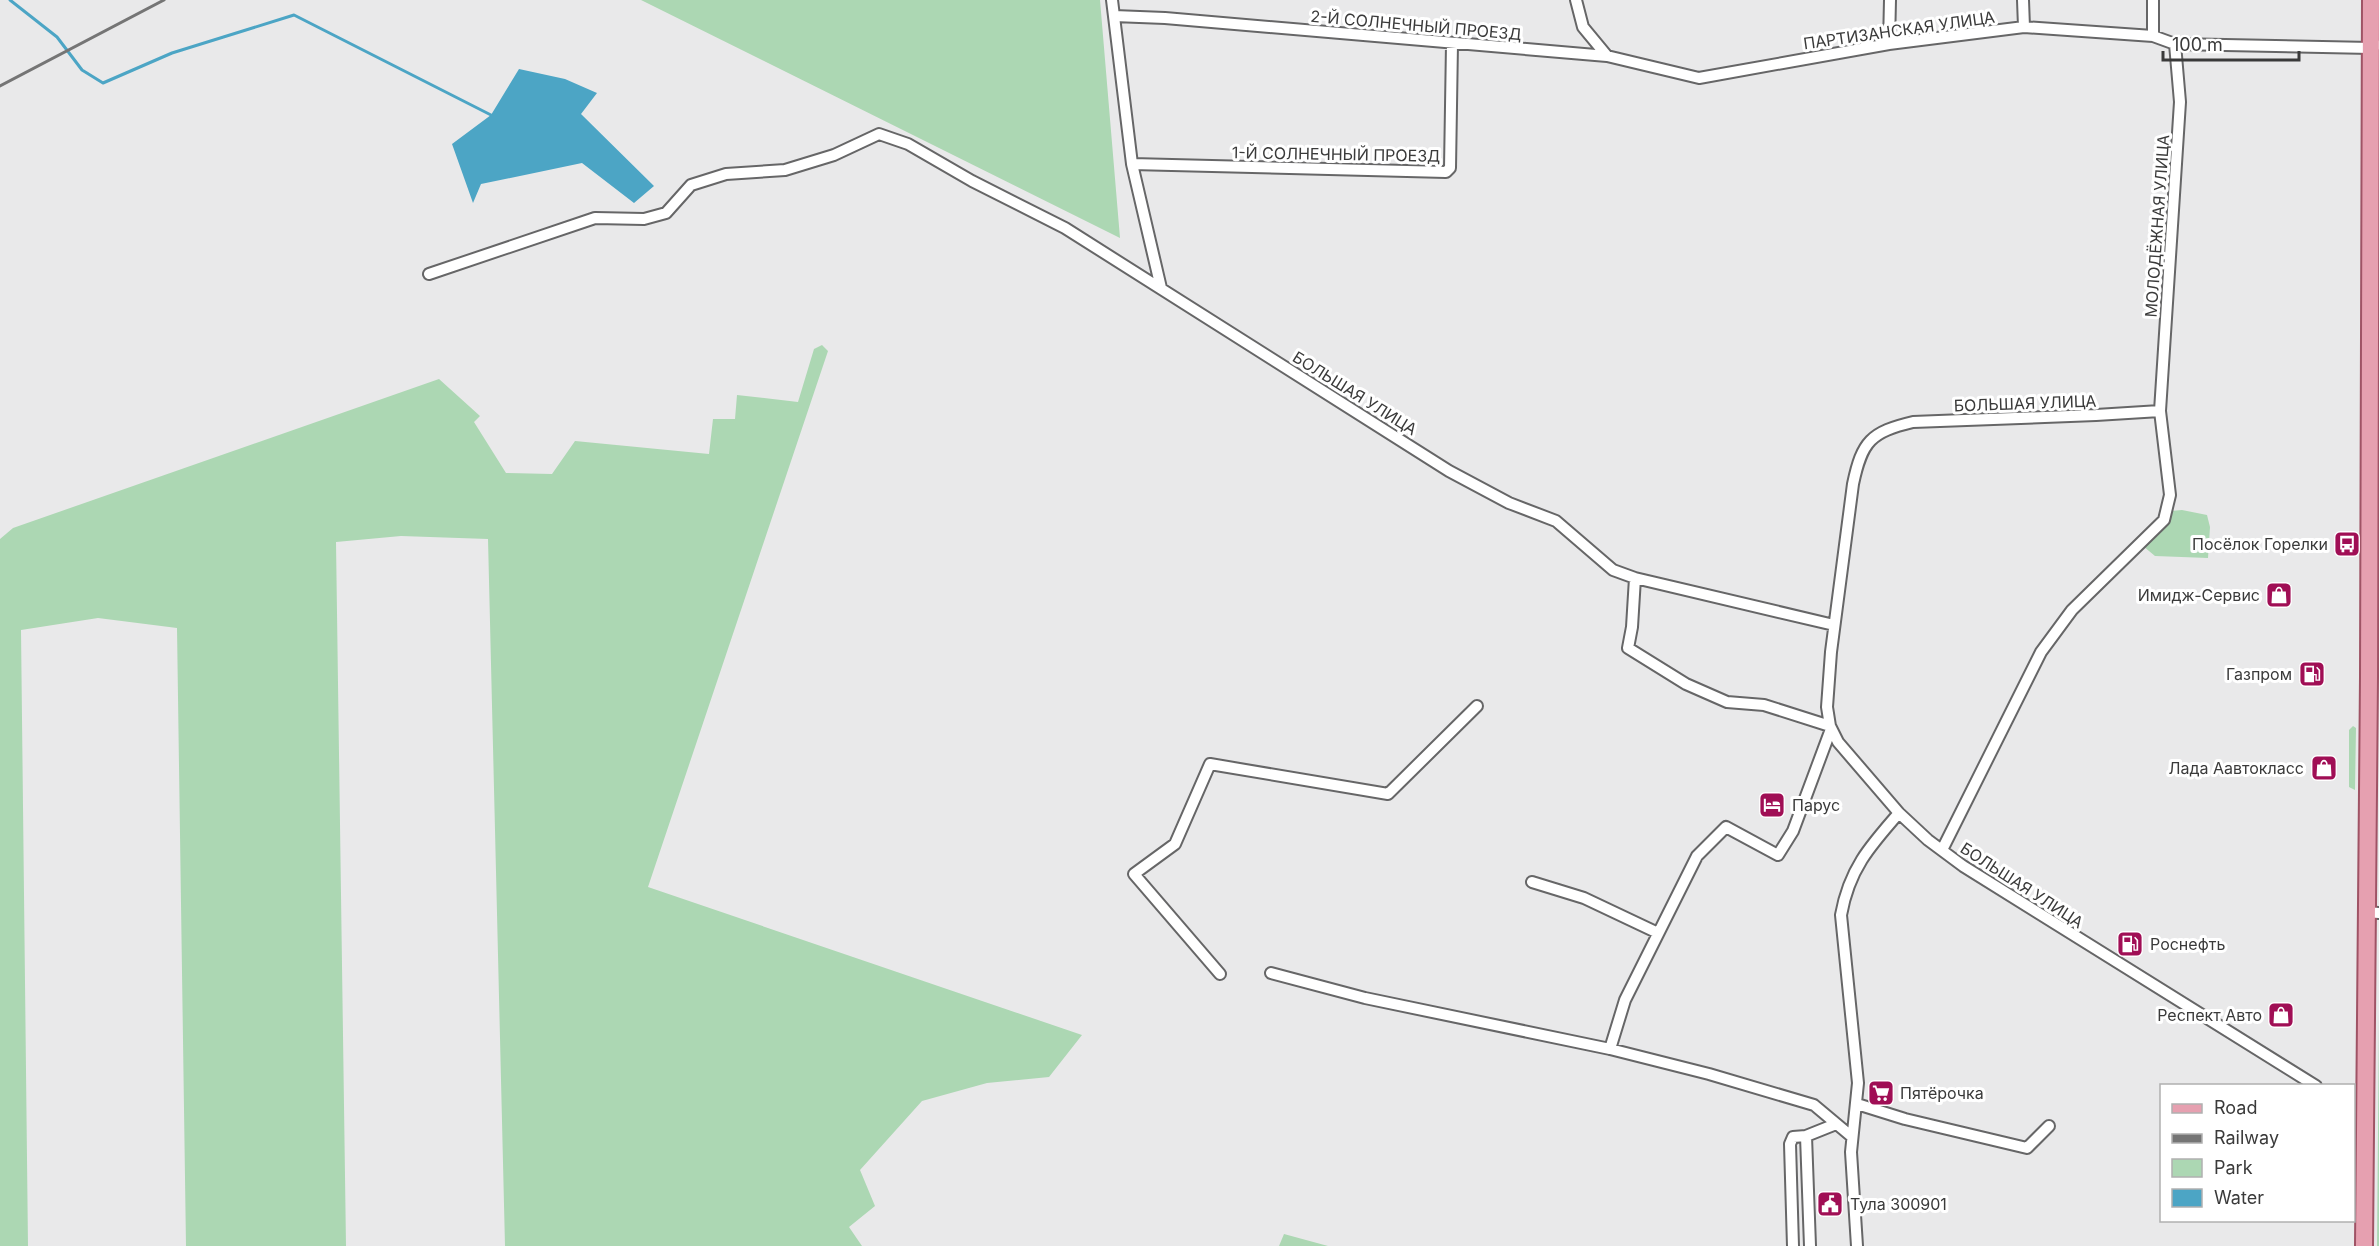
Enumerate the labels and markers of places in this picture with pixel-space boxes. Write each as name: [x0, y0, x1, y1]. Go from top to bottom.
bus stop icon: Посёлок Горелки: [2332, 529, 2362, 559]
place label: Посёлок Горелки: [2192, 534, 2328, 554]
shop icon: Имидж-Сервис: [2264, 580, 2294, 610]
place label: Имидж-Сервис: [2138, 585, 2260, 605]
fuel station icon: Газпром: [2297, 659, 2327, 689]
place label: Газпром: [2226, 664, 2292, 684]
shop icon: Лада Аавтокласс: [2309, 753, 2339, 783]
place label: Лада Аавтокласс: [2169, 758, 2304, 778]
hotel icon: Парус: [1757, 790, 1787, 820]
place label: Парус: [1792, 795, 1840, 815]
fuel station icon: Роснефть: [2115, 929, 2145, 959]
place label: Роснефть: [2150, 934, 2225, 954]
shop icon: Респект Авто: [2266, 1000, 2296, 1030]
place label: Респект Авто: [2157, 1005, 2262, 1025]
supermarket icon: Пятёрочка: [1866, 1078, 1896, 1108]
place label: Пятёрочка: [1900, 1083, 1984, 1103]
public building icon: Тула 300901: [1815, 1189, 1845, 1219]
place label: Тула 300901: [1850, 1194, 1947, 1214]

